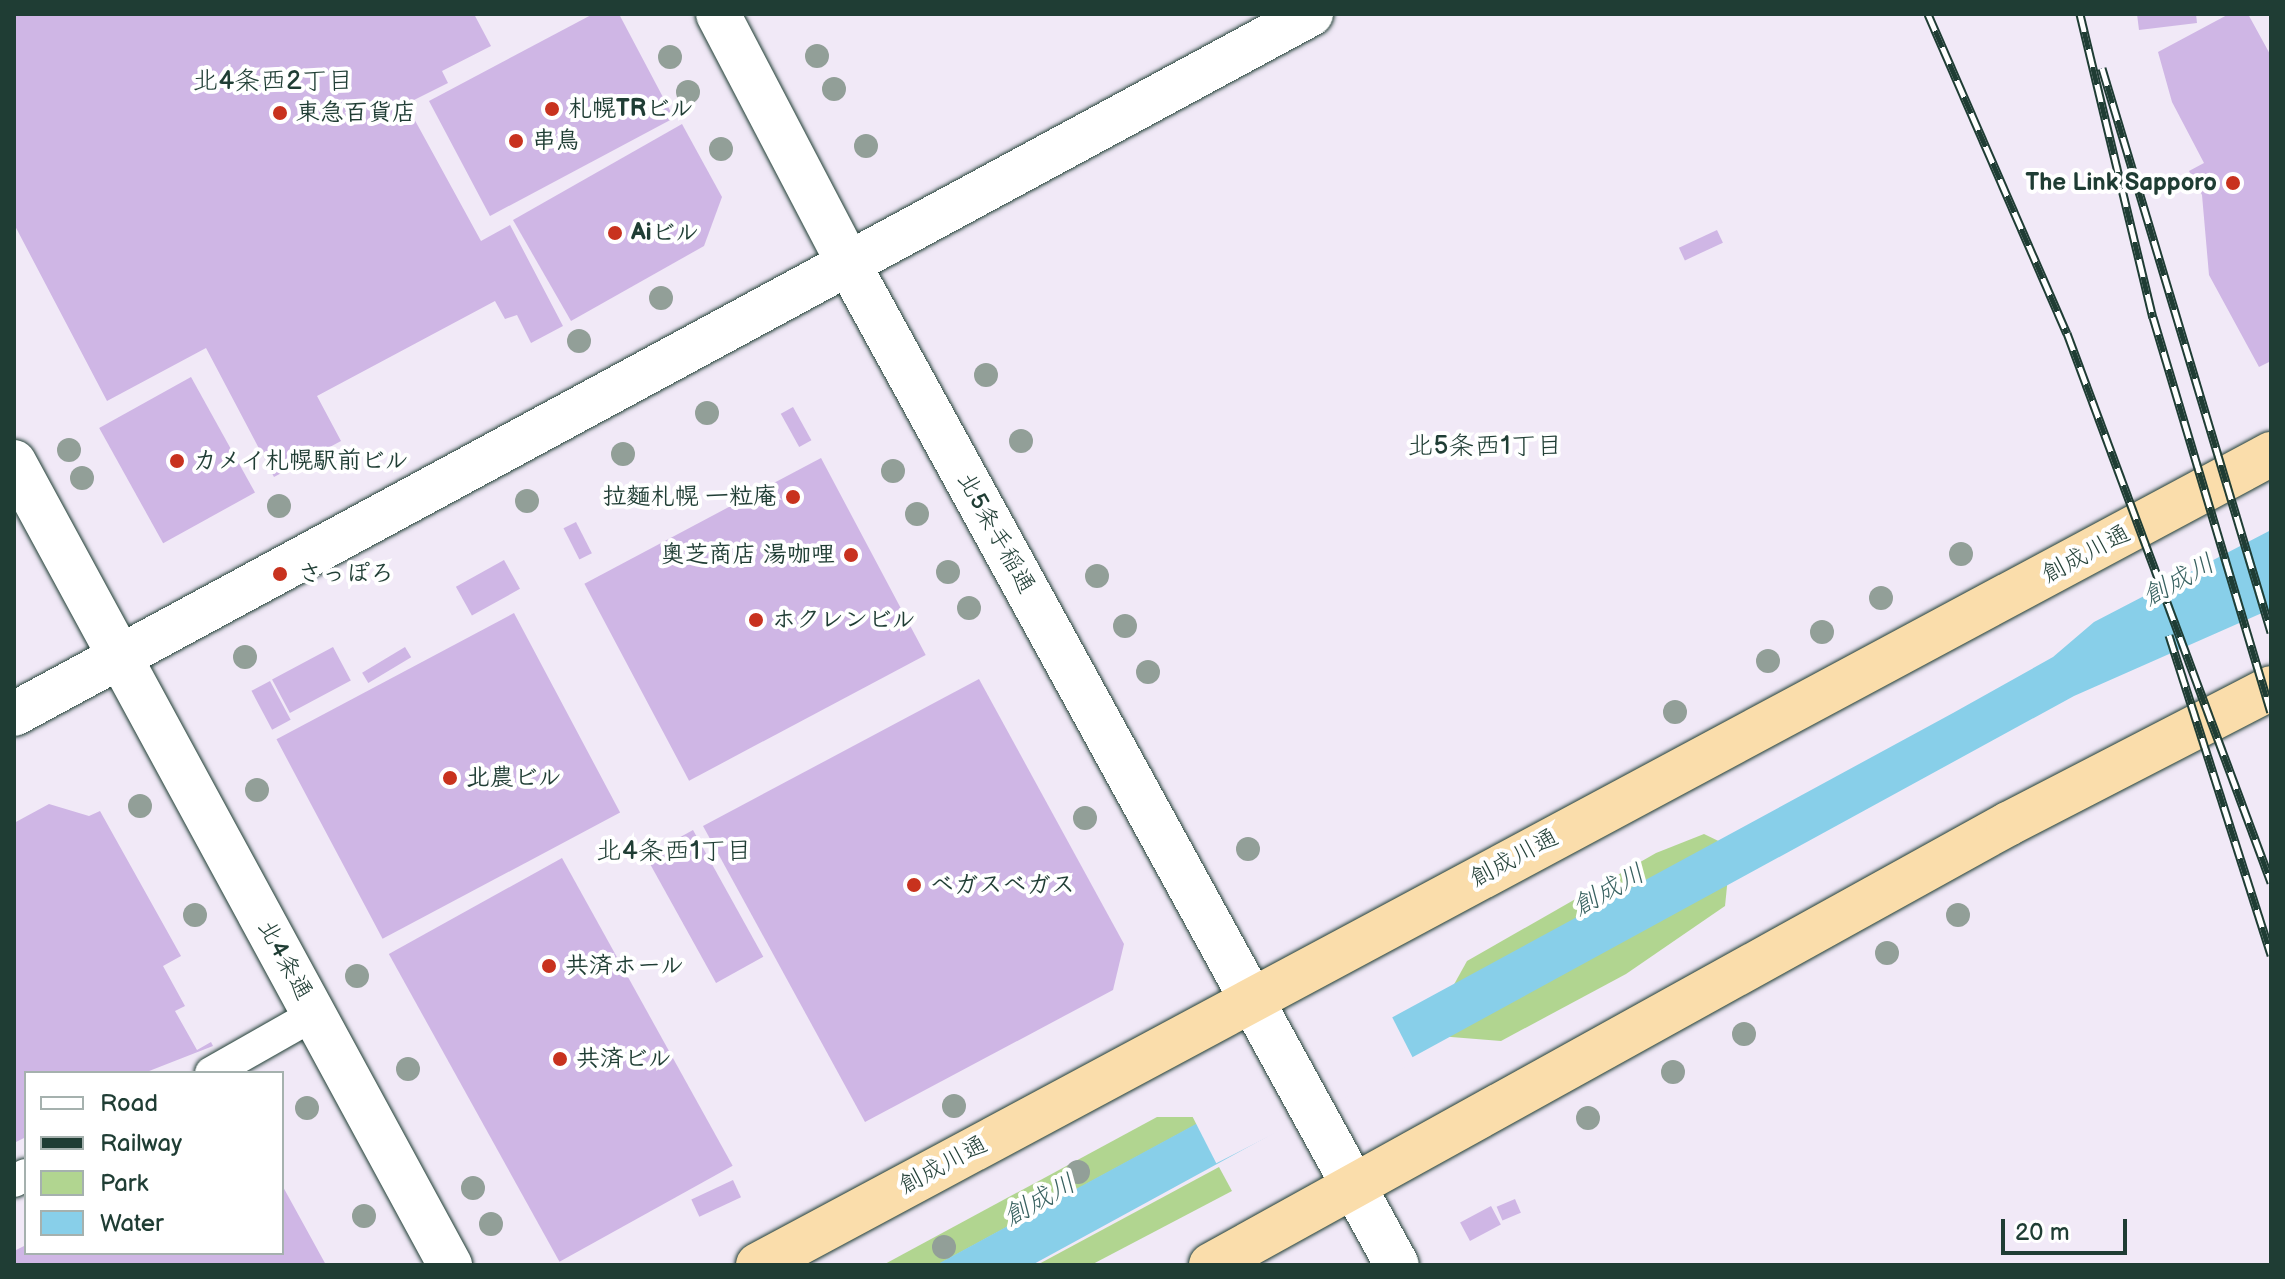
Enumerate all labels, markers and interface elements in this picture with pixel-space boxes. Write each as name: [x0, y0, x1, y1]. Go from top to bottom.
district label: 北4条西2丁目: [192, 66, 354, 98]
place label: 札幌TRビル: [568, 95, 694, 123]
place label: 東急百貨店: [296, 99, 416, 127]
marker: 札幌TRビル: [543, 100, 561, 118]
marker: 東急百貨店: [271, 104, 289, 122]
place label: 串鳥: [532, 127, 580, 155]
marker: 串鳥: [507, 132, 525, 150]
place label: The Link Sapporo: [2026, 169, 2217, 197]
marker: The Link Sapporo: [2224, 174, 2242, 192]
place label: Aiビル: [631, 219, 700, 247]
marker: Aiビル: [606, 224, 624, 242]
district label: 北5条西1丁目: [1408, 431, 1562, 463]
place label: カメイ札幌駅前ビル: [193, 447, 409, 475]
marker: カメイ札幌駅前ビル: [168, 452, 186, 470]
street label: 北5条手稲通: [951, 468, 1041, 598]
place label: 拉麵札幌 一粒庵: [603, 483, 777, 511]
marker: 拉麵札幌 一粒庵: [784, 488, 802, 506]
street label: 創成川通: [2037, 519, 2135, 589]
place label: 奧芝商店 湯咖哩: [661, 541, 835, 569]
marker: 奧芝商店 湯咖哩: [842, 546, 860, 564]
water label: 創成川: [2137, 548, 2221, 614]
place label: さっぽろ: [298, 560, 394, 588]
marker: さっぽろ: [269, 563, 291, 585]
place label: ホクレンビル: [772, 606, 916, 634]
marker: ホクレンビル: [747, 611, 765, 629]
place label: 北農ビル: [466, 764, 562, 792]
marker: 北農ビル: [441, 769, 459, 787]
street label: 創成川通: [1465, 823, 1563, 893]
district label: 北4条西1丁目: [596, 836, 752, 868]
water label: 創成川: [1567, 858, 1651, 924]
place label: ベガスベガス: [930, 871, 1074, 899]
marker: ベガスベガス: [905, 876, 923, 894]
street label: 北4条通: [251, 915, 319, 1005]
place label: 共済ホール: [565, 952, 685, 980]
marker: 共済ホール: [540, 957, 558, 975]
place label: 共済ビル: [576, 1045, 672, 1073]
marker: 共済ビル: [551, 1050, 569, 1068]
legend: [24, 1071, 284, 1255]
text: Road: [100, 1089, 158, 1118]
text: Railway: [100, 1129, 182, 1158]
street label: 創成川通: [894, 1130, 992, 1200]
water label: 創成川: [998, 1168, 1082, 1234]
text: Park: [100, 1169, 148, 1198]
scale bar: [2005, 1203, 2131, 1253]
text: Water: [100, 1209, 164, 1238]
text: 20 m: [2015, 1218, 2070, 1247]

